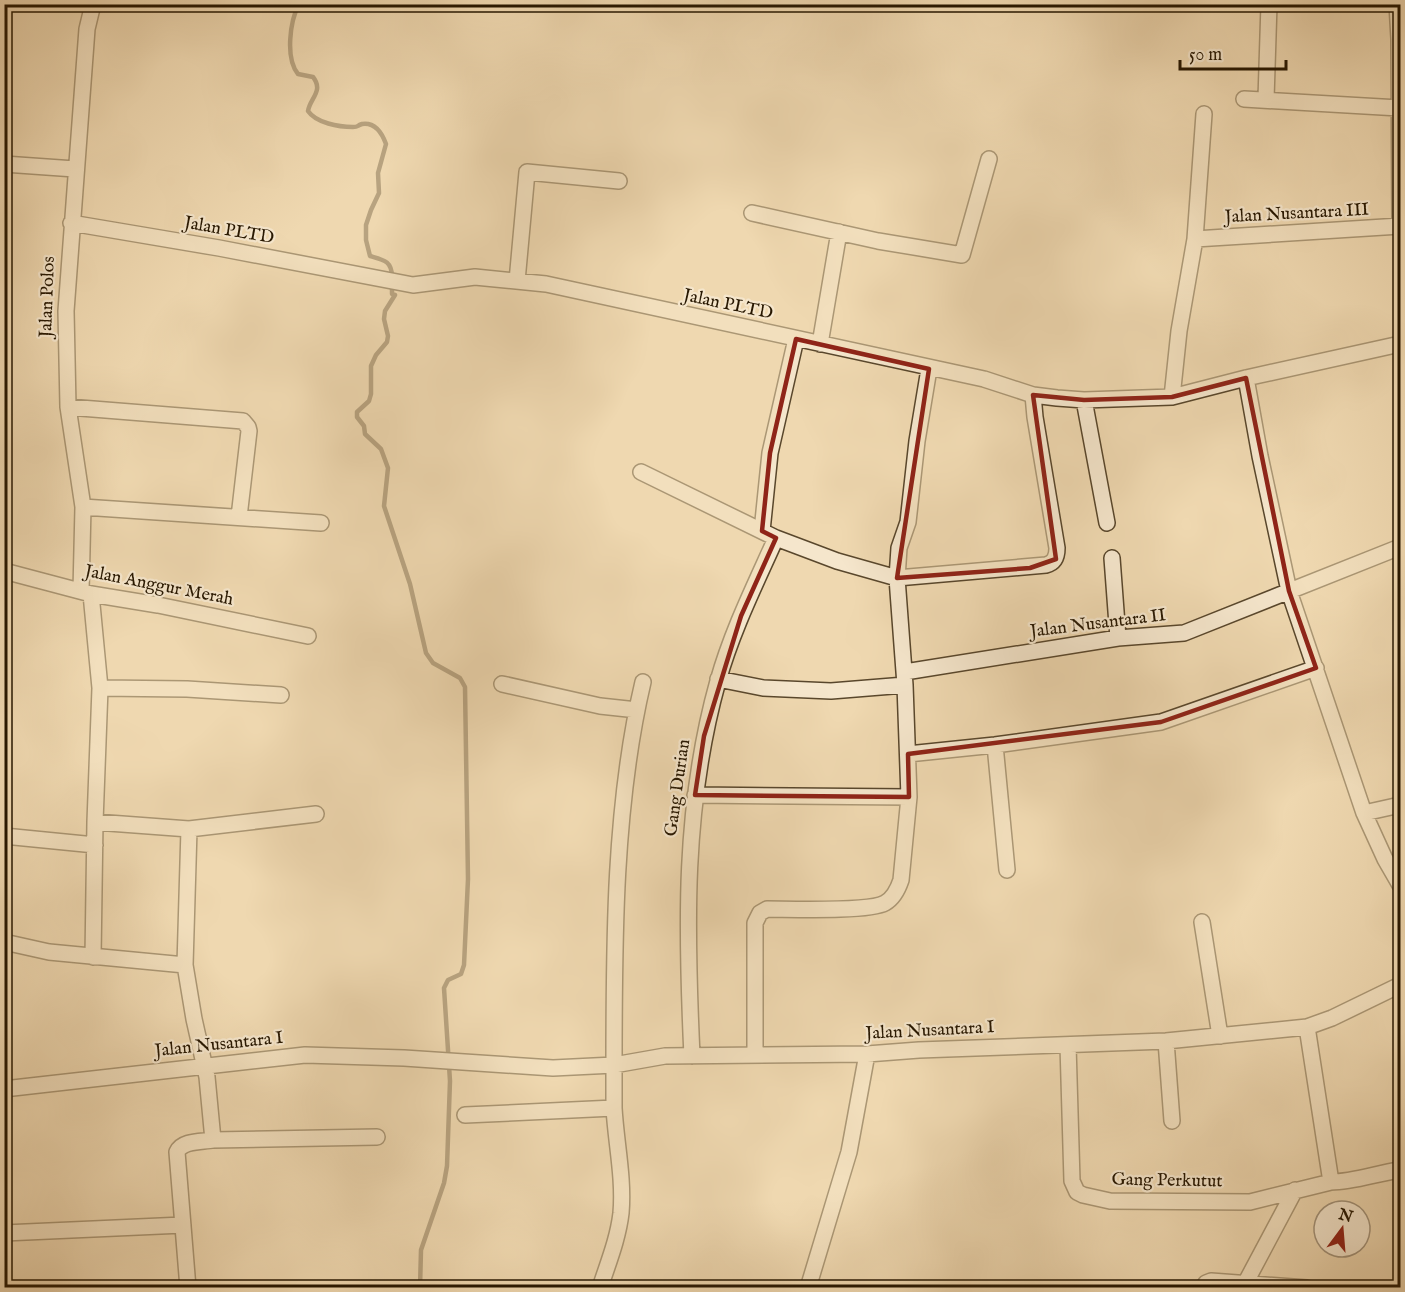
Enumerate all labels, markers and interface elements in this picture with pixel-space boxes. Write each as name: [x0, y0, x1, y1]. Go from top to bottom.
scale bar: [1180, 33, 1286, 71]
text: 50 m: [1189, 44, 1222, 67]
street label: Jalan Nusantara III: [1222, 199, 1370, 229]
street label: Jalan PLTD: [180, 211, 276, 250]
street label: Jalan Polos: [35, 256, 61, 340]
street label: Jalan PLTD: [679, 284, 775, 326]
street label: Jalan Anggur Merah: [81, 560, 236, 612]
street label: Jalan Nusantara II: [1027, 604, 1167, 644]
street label: Gang Durian: [660, 738, 696, 838]
street label: Jalan Nusantara I: [863, 1016, 995, 1046]
street label: Jalan Nusantara I: [152, 1027, 285, 1063]
street label: Gang Perkutut: [1111, 1169, 1223, 1193]
north arrow: [1312, 1199, 1372, 1259]
text: N: [1335, 1205, 1355, 1228]

